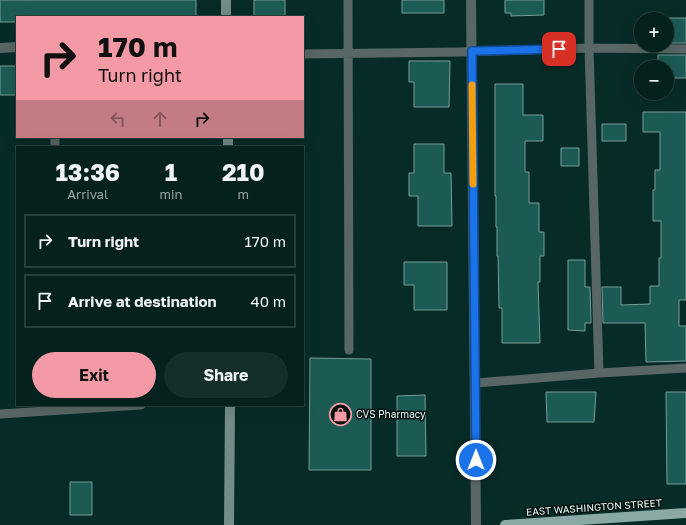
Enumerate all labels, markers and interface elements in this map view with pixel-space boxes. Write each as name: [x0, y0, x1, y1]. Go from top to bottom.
map controls: [634, 12, 674, 100]
button: +: [634, 12, 674, 52]
text: 170 m: [98, 30, 177, 63]
icon: right: [32, 32, 84, 84]
pin: [542, 32, 576, 66]
icon: arrive: [548, 38, 570, 60]
button: −: [634, 60, 674, 100]
text: Turn right: [98, 64, 182, 86]
icon: left: [107, 108, 129, 130]
icon: ahead: [149, 108, 171, 130]
icon: right: [191, 108, 213, 130]
text: 13:36: [55, 157, 120, 186]
text: 1: [165, 157, 177, 186]
text: 210: [222, 157, 265, 186]
text: Arrival: [67, 186, 108, 202]
text: min: [159, 186, 182, 202]
text: m: [237, 186, 249, 202]
icon: right: [34, 230, 56, 252]
text: Turn right: [68, 232, 139, 250]
text: 170 m: [244, 232, 286, 250]
icon: arrive: [34, 290, 56, 312]
text: Arrive at destination: [68, 292, 217, 310]
text: 40 m: [251, 292, 286, 310]
button: Exit: [32, 352, 156, 398]
button: Share: [164, 352, 288, 398]
shop icon: CVS Pharmacy: [327, 401, 353, 427]
place label: CVS Pharmacy: [356, 408, 426, 420]
position arrow: [455, 439, 497, 481]
street label: EAST WASHINGTON STREET: [526, 496, 662, 518]

